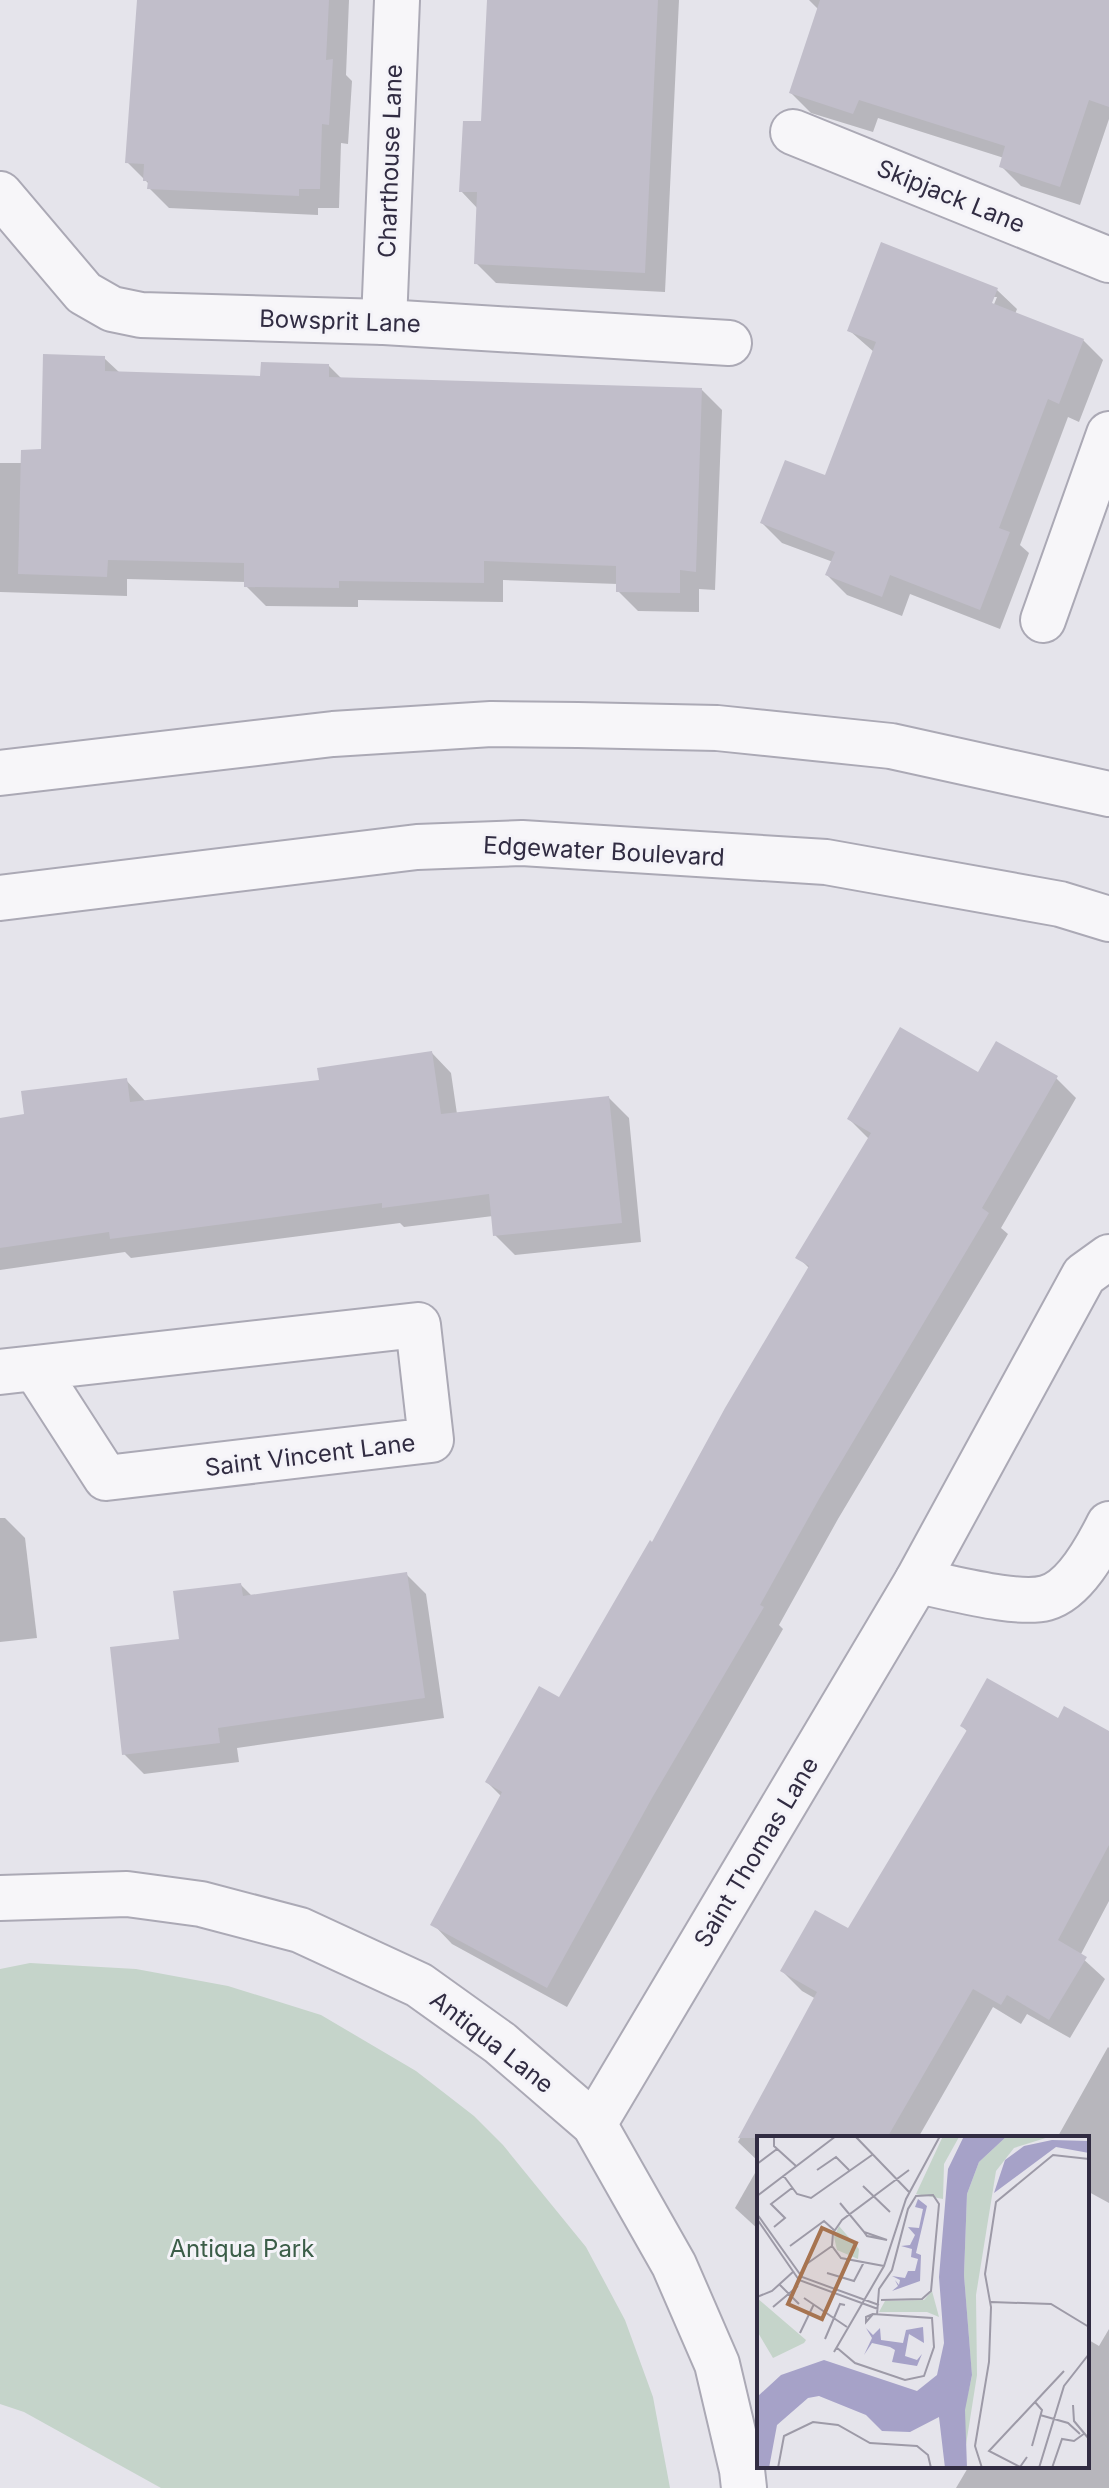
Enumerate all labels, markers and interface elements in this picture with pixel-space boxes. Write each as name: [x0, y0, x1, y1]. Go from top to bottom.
street label: Charthouse Lane: [372, 64, 408, 258]
street label: Skipjack Lane: [873, 153, 1029, 239]
street label: Bowsprit Lane: [259, 304, 421, 338]
street label: Edgewater Boulevard: [483, 830, 725, 872]
street label: Saint Vincent Lane: [203, 1428, 417, 1482]
street label: Saint Thomas Lane: [688, 1752, 824, 1952]
street label: Antiqua Lane: [424, 1985, 560, 2099]
inset map: [757, 2136, 1089, 2468]
park label: Antiqua Park: [170, 2234, 314, 2263]

